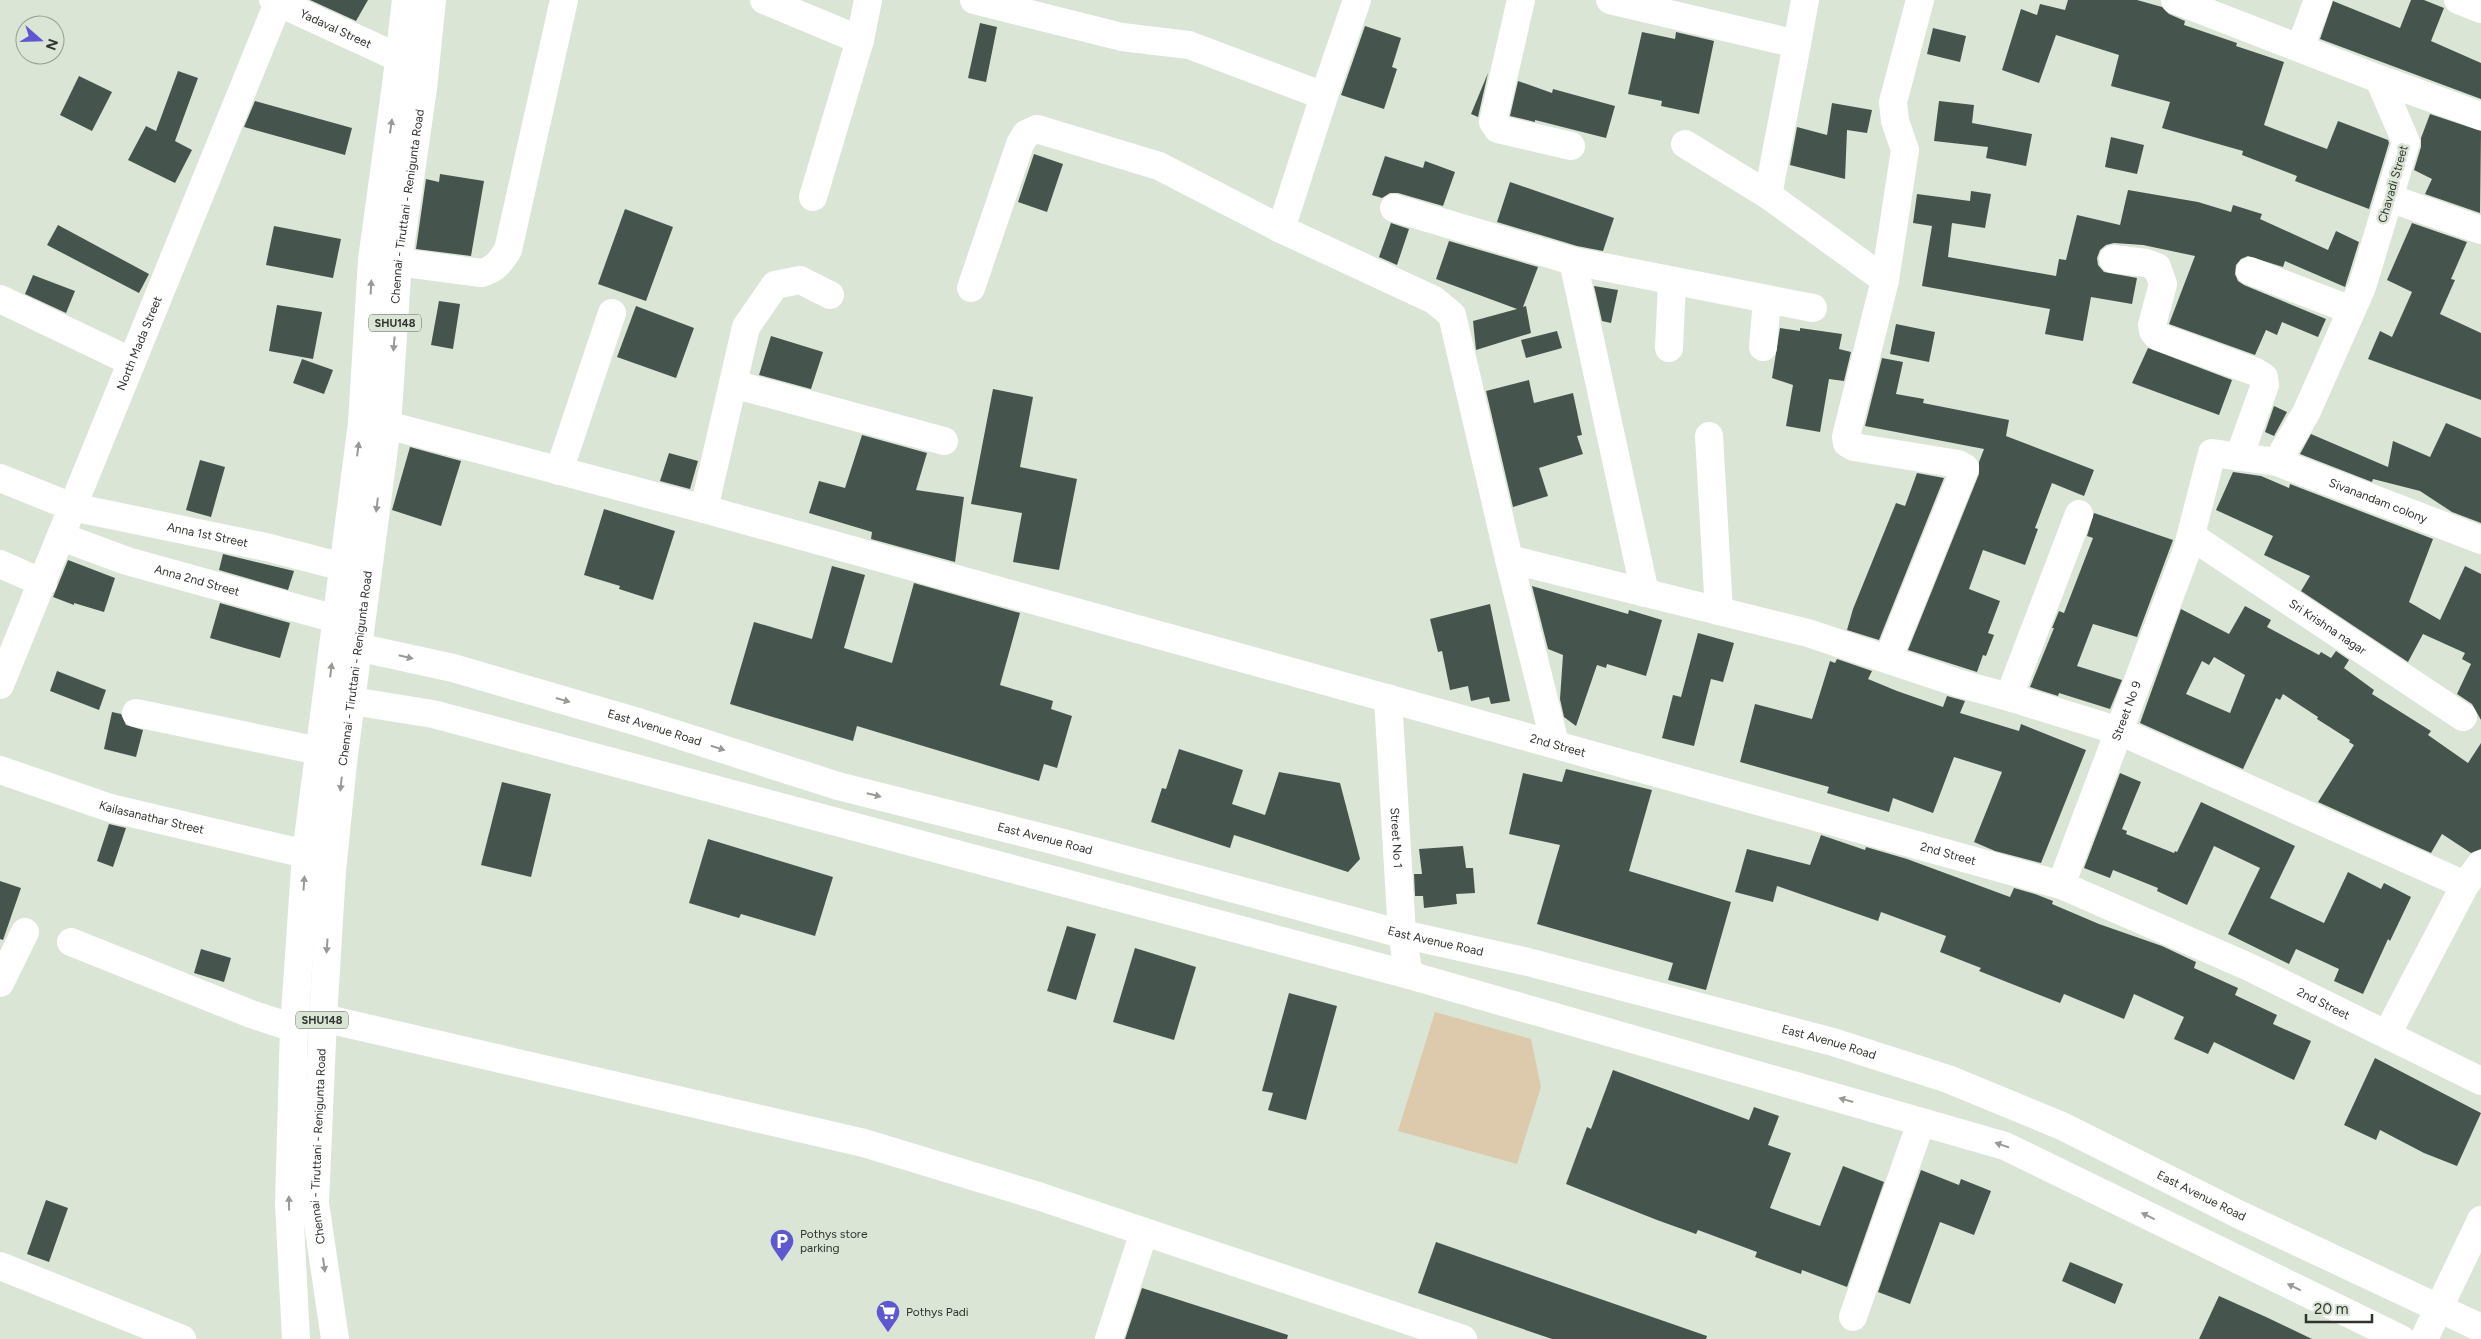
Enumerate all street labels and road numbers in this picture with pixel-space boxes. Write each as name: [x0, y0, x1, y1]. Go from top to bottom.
street label: Yadaval Street: [298, 6, 374, 52]
street label: Chennai - Tiruttani - Renigunta Road: [388, 108, 427, 304]
street label: Chavadi Street: [2375, 143, 2411, 224]
street label: North Mada Street: [114, 294, 165, 393]
road number: SHU148: [369, 314, 421, 332]
street label: Sivanandam colony: [2327, 476, 2430, 526]
street label: Anna 1st Street: [166, 520, 250, 550]
street label: Anna 2nd Street: [153, 562, 242, 599]
street label: Chennai - Tiruttani - Renigunta Road: [336, 570, 375, 767]
street label: Sri Krishna nagar: [2286, 596, 2369, 657]
street label: Street No 9: [2109, 679, 2144, 743]
street label: East Avenue Road: [606, 707, 703, 749]
street label: 2nd Street: [1529, 731, 1588, 760]
street label: Kailasanathar Street: [97, 798, 206, 837]
street label: Street No 1: [1388, 807, 1405, 869]
street label: East Avenue Road: [996, 819, 1094, 857]
street label: 2nd Street: [1919, 839, 1978, 868]
street label: East Avenue Road: [1386, 923, 1485, 959]
street label: 2nd Street: [2295, 985, 2352, 1023]
road number: SHU148: [296, 1012, 348, 1028]
street label: East Avenue Road: [1780, 1022, 1878, 1062]
street label: Chennai - Tiruttani - Renigunta Road: [308, 1048, 329, 1245]
street label: East Avenue Road: [2155, 1168, 2248, 1224]

